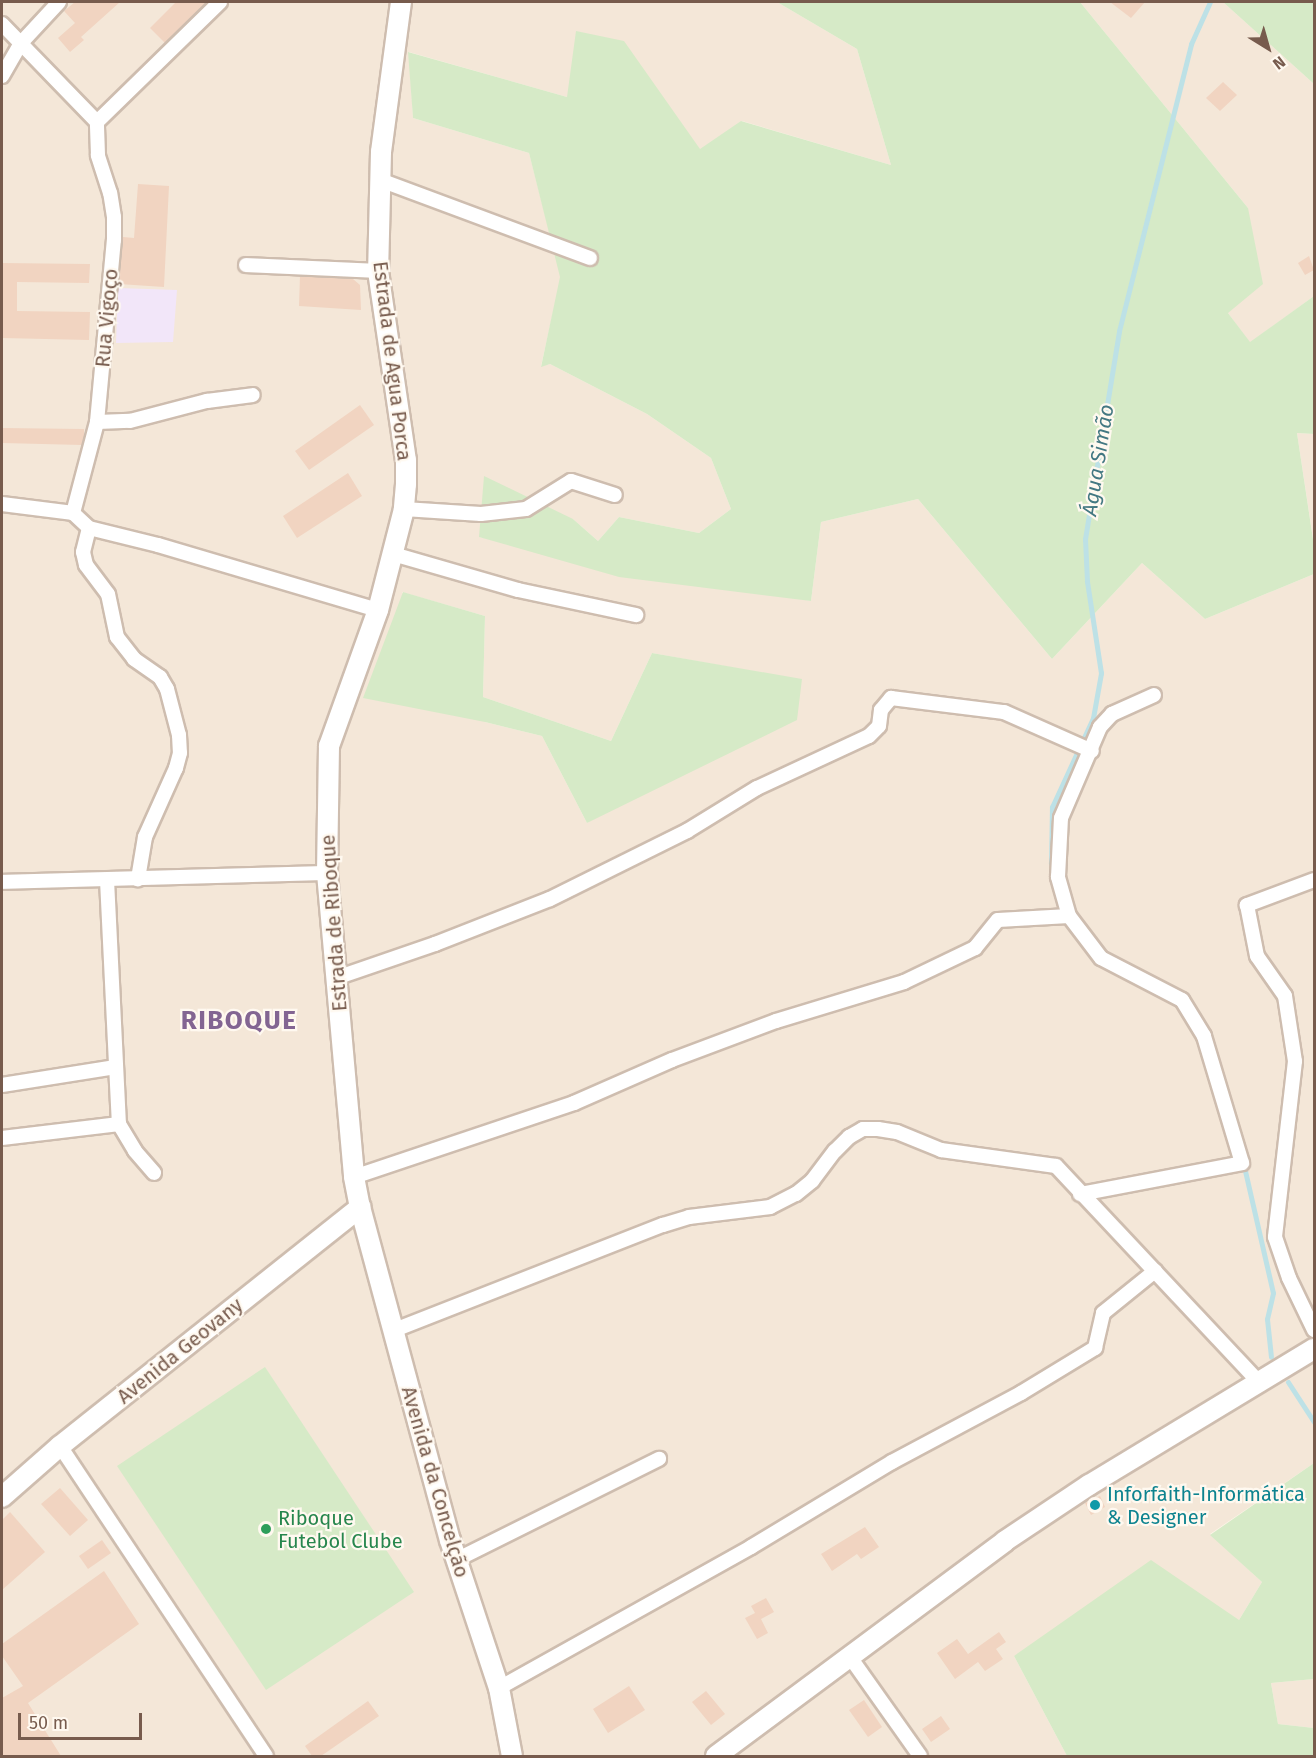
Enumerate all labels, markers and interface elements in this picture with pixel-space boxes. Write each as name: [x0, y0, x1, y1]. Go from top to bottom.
north arrow: [1238, 18, 1298, 78]
text: N: [1269, 52, 1289, 74]
street label: Estrada de Agua Porca: [368, 260, 416, 462]
street label: Rua Vigoço: [91, 268, 123, 368]
water label: Água Simão: [1077, 402, 1119, 518]
street label: Estrada de Riboque: [316, 834, 352, 1012]
district label: RIBOQUE: [181, 1005, 297, 1037]
street label: Avenida Geovany: [112, 1293, 248, 1409]
street label: Avenida da Concelção: [396, 1384, 474, 1580]
place label: Inforfaith-Informática & Designer: [1107, 1482, 1305, 1529]
marker: Inforfaith-Informática & Designer: [1088, 1498, 1102, 1512]
place label: Riboque Futebol Clube: [278, 1506, 403, 1553]
marker: Riboque Futebol Clube: [259, 1522, 273, 1536]
scale bar: [21, 1701, 146, 1739]
text: 50 m: [29, 1712, 68, 1734]

